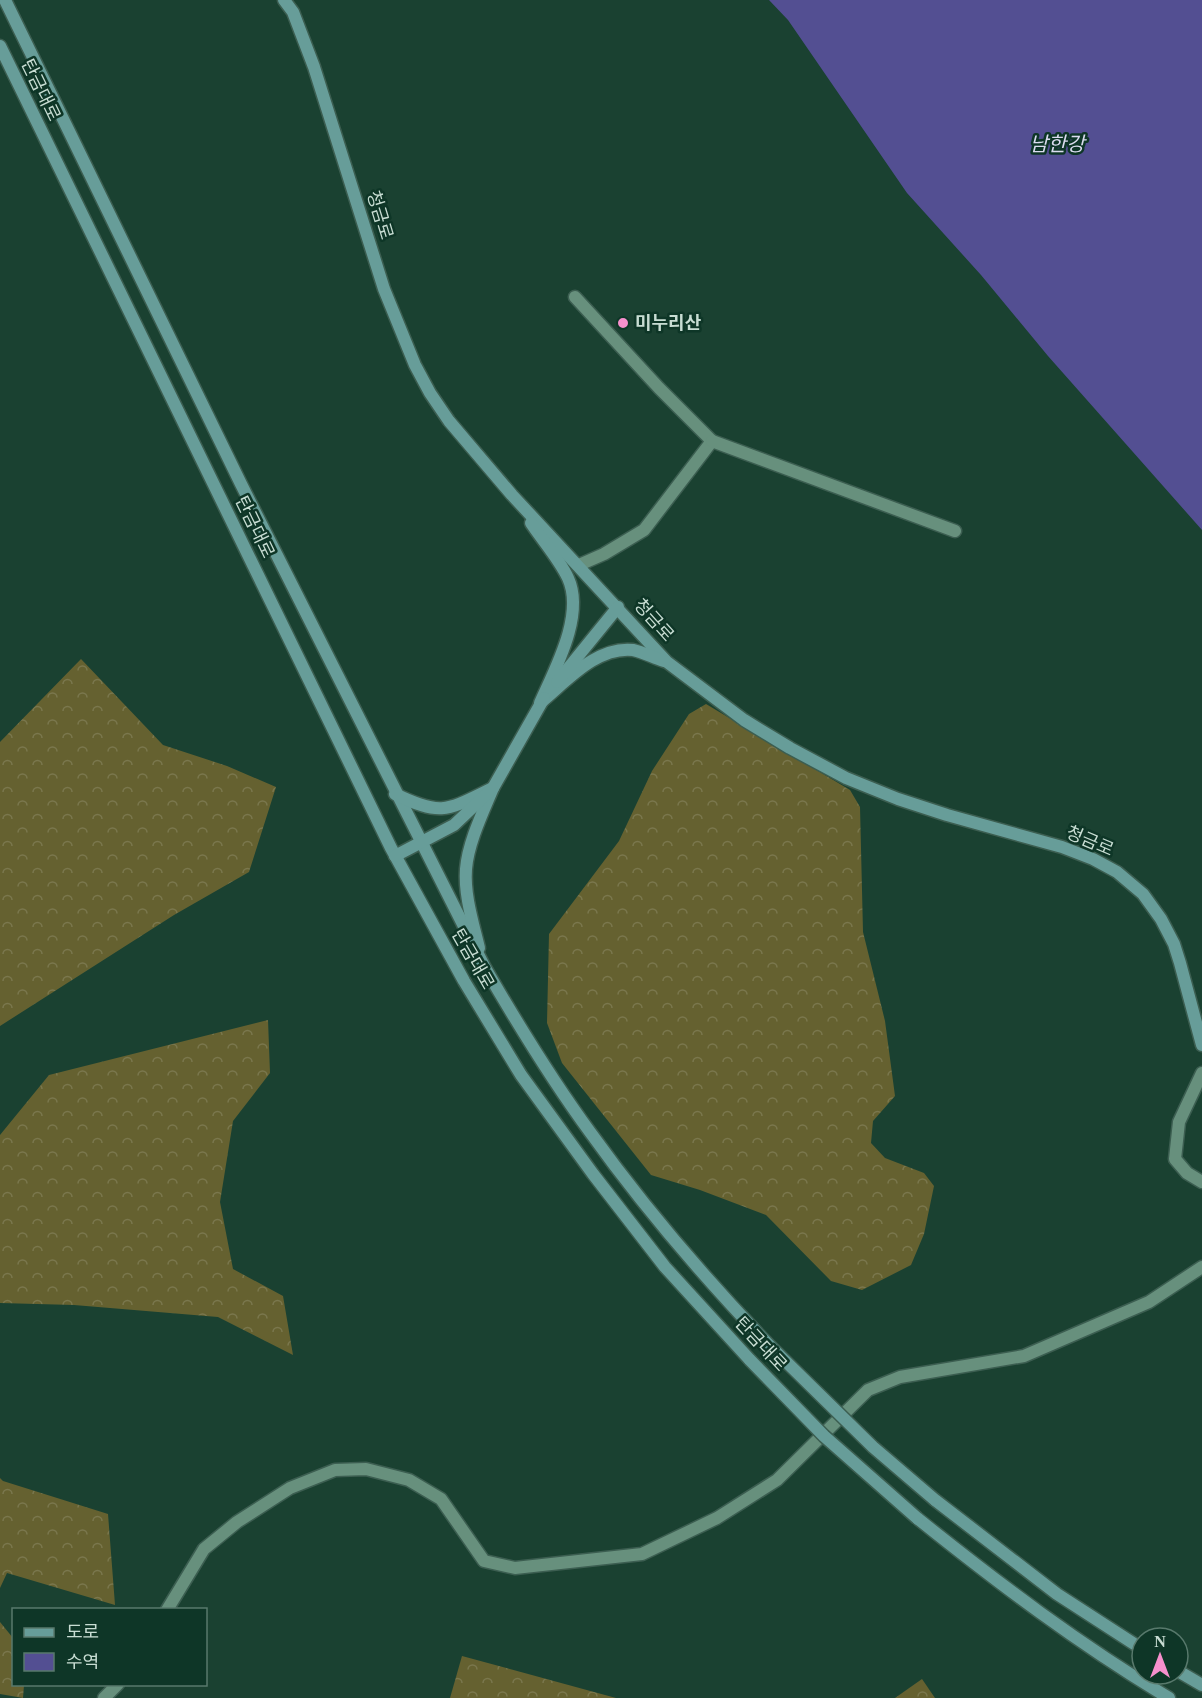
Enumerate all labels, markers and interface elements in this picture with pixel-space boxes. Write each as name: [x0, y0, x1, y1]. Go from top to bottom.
street label: 탄금대로: [17, 56, 65, 124]
water label: 남한강: [1029, 133, 1087, 155]
street label: 청금로: [363, 188, 397, 242]
place label: 미누리산: [635, 313, 702, 333]
marker: 미누리산: [616, 316, 630, 330]
street label: 탄금대로: [231, 493, 279, 561]
street label: 청금로: [630, 595, 678, 645]
street label: 청금로: [1063, 822, 1117, 860]
street label: 탄금대로: [448, 925, 498, 993]
street label: 탄금대로: [731, 1313, 791, 1375]
legend: [12, 1608, 207, 1686]
text: 도로: [66, 1622, 99, 1642]
north arrow: [1130, 1626, 1190, 1686]
text: N: [1154, 1633, 1166, 1650]
text: 수역: [66, 1652, 99, 1672]

